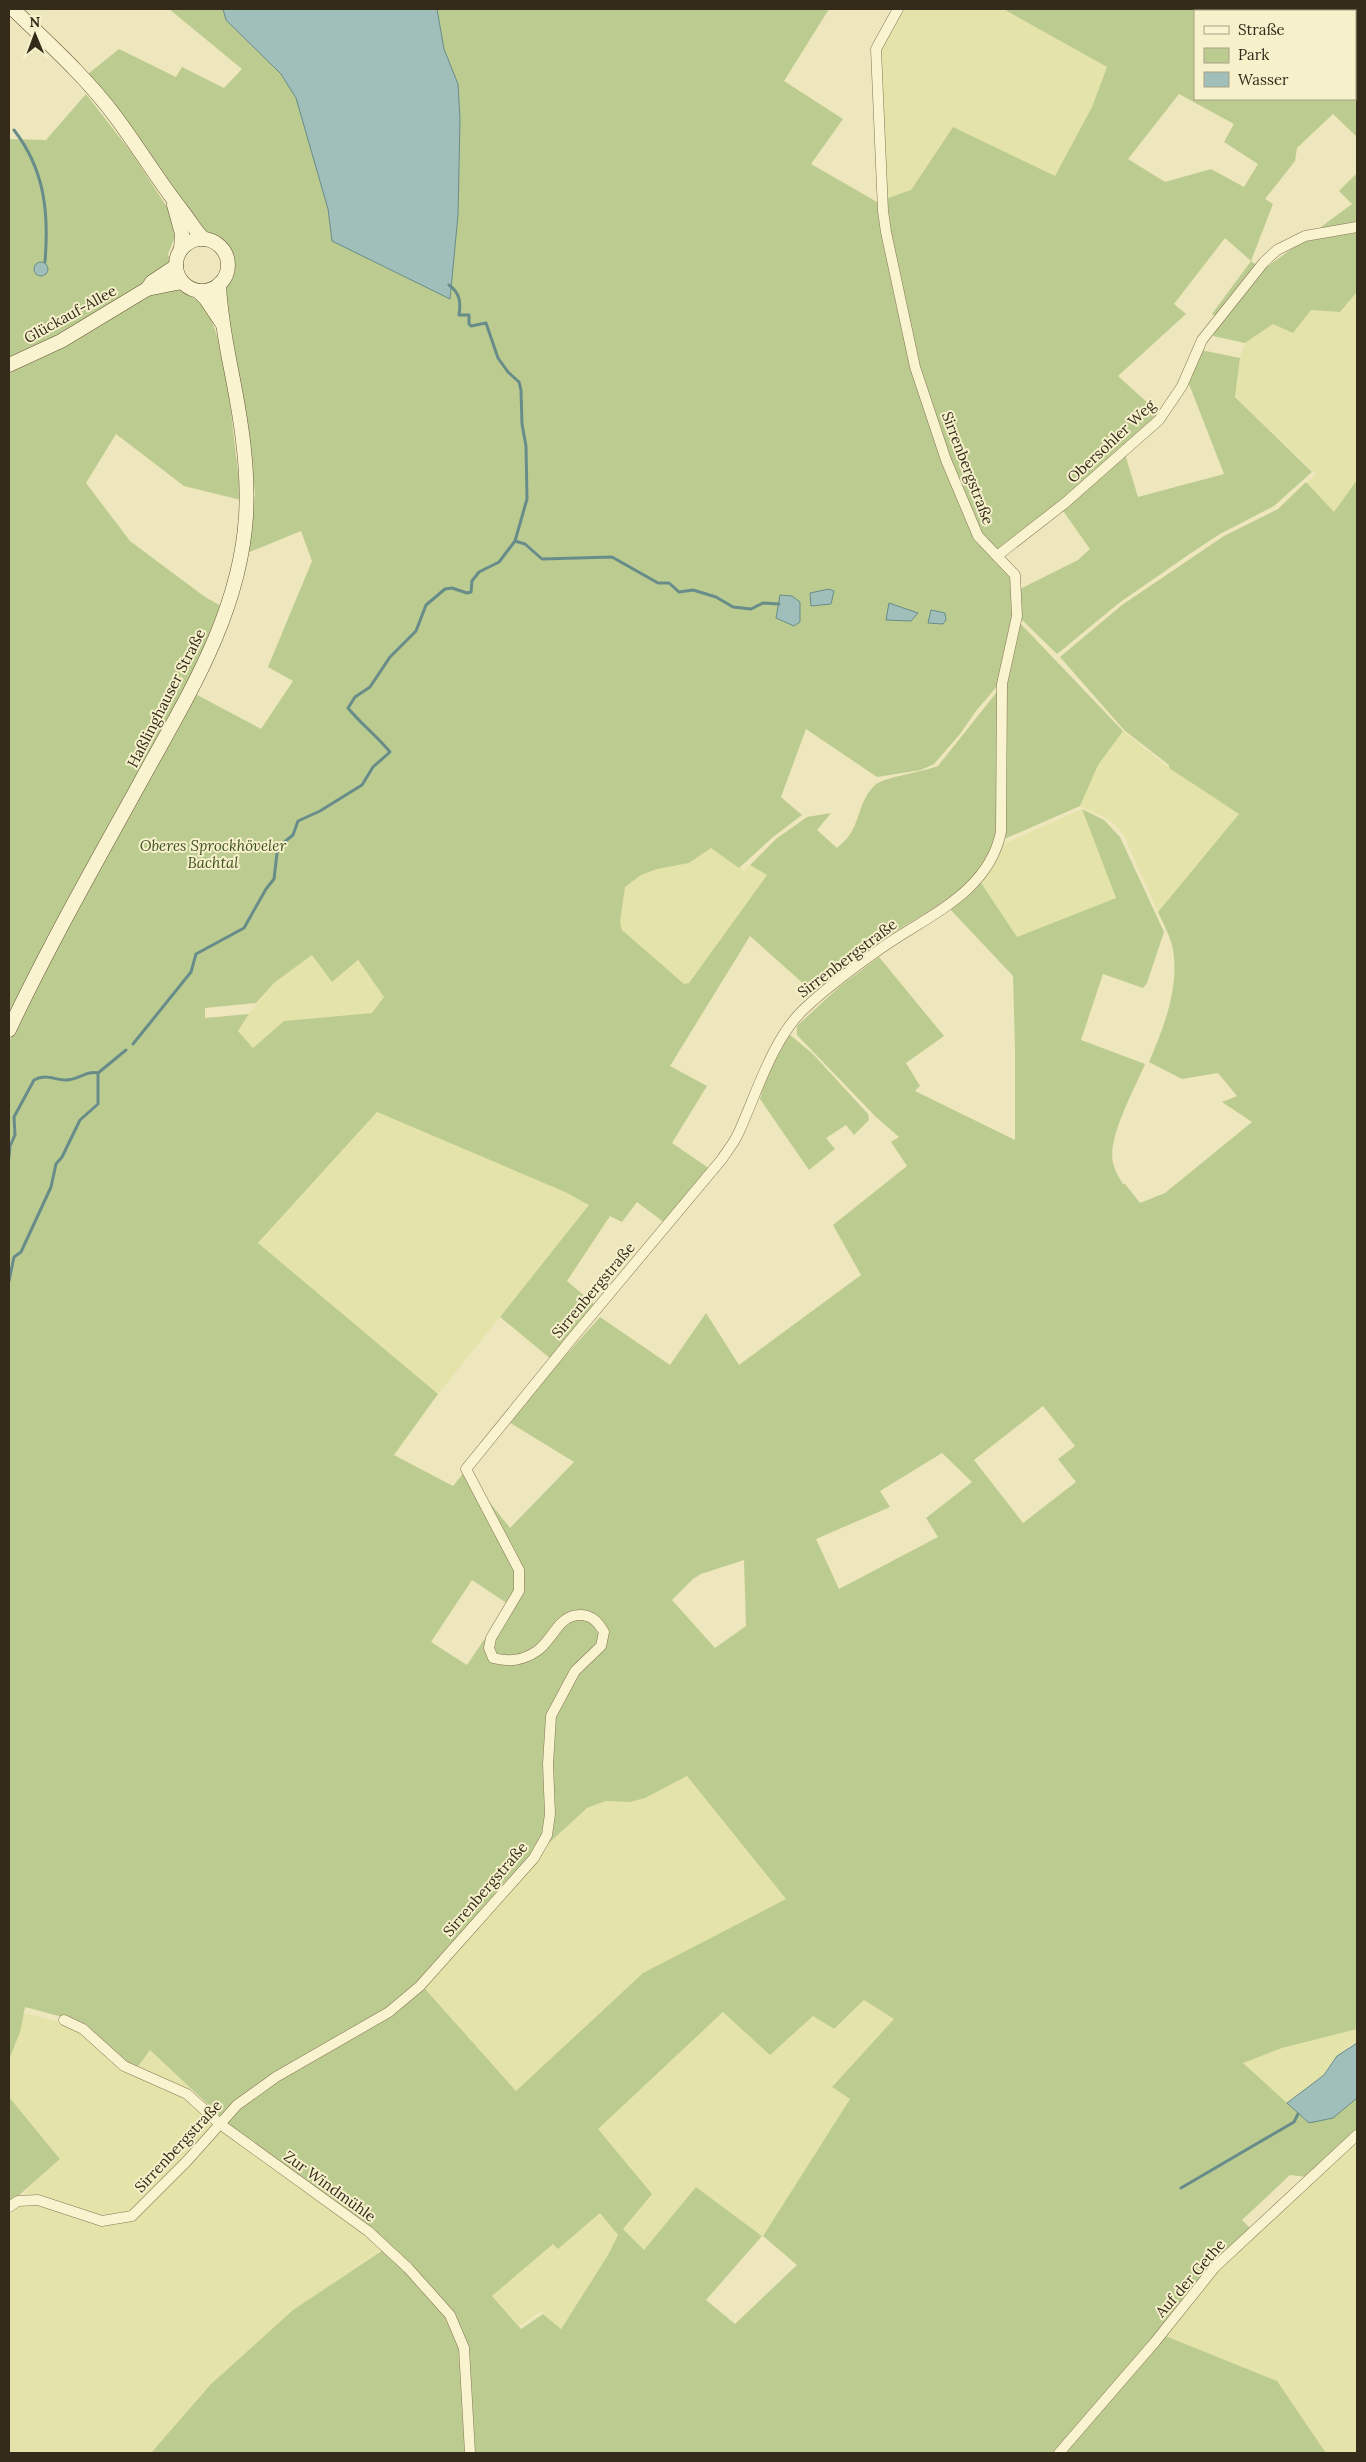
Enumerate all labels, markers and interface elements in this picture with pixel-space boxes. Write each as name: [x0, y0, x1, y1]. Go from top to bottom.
north arrow: [10, 10, 60, 60]
legend: [1194, 10, 1356, 100]
text: N: [29, 13, 41, 31]
text: Straße: [1238, 20, 1285, 39]
text: Park: [1238, 45, 1269, 64]
text: Wasser: [1238, 70, 1289, 89]
street label: Glückauf-Allee: [20, 281, 120, 347]
street label: Obersohler Weg: [1063, 395, 1159, 487]
street label: Sirrenbergstraße: [938, 409, 998, 527]
street label: Haßlinghauser Straße: [123, 625, 209, 771]
park label: Oberes Sprockhöveler Bachtal: [140, 836, 287, 872]
street label: Sirrenbergstraße: [794, 914, 900, 1002]
street label: Sirrenbergstraße: [547, 1238, 639, 1342]
street label: Sirrenbergstraße: [439, 1838, 531, 1940]
street label: Sirrenbergstraße: [130, 2096, 226, 2196]
street label: Zur Windmühle: [280, 2146, 380, 2226]
street label: Auf der Gethe: [1150, 2235, 1229, 2322]

